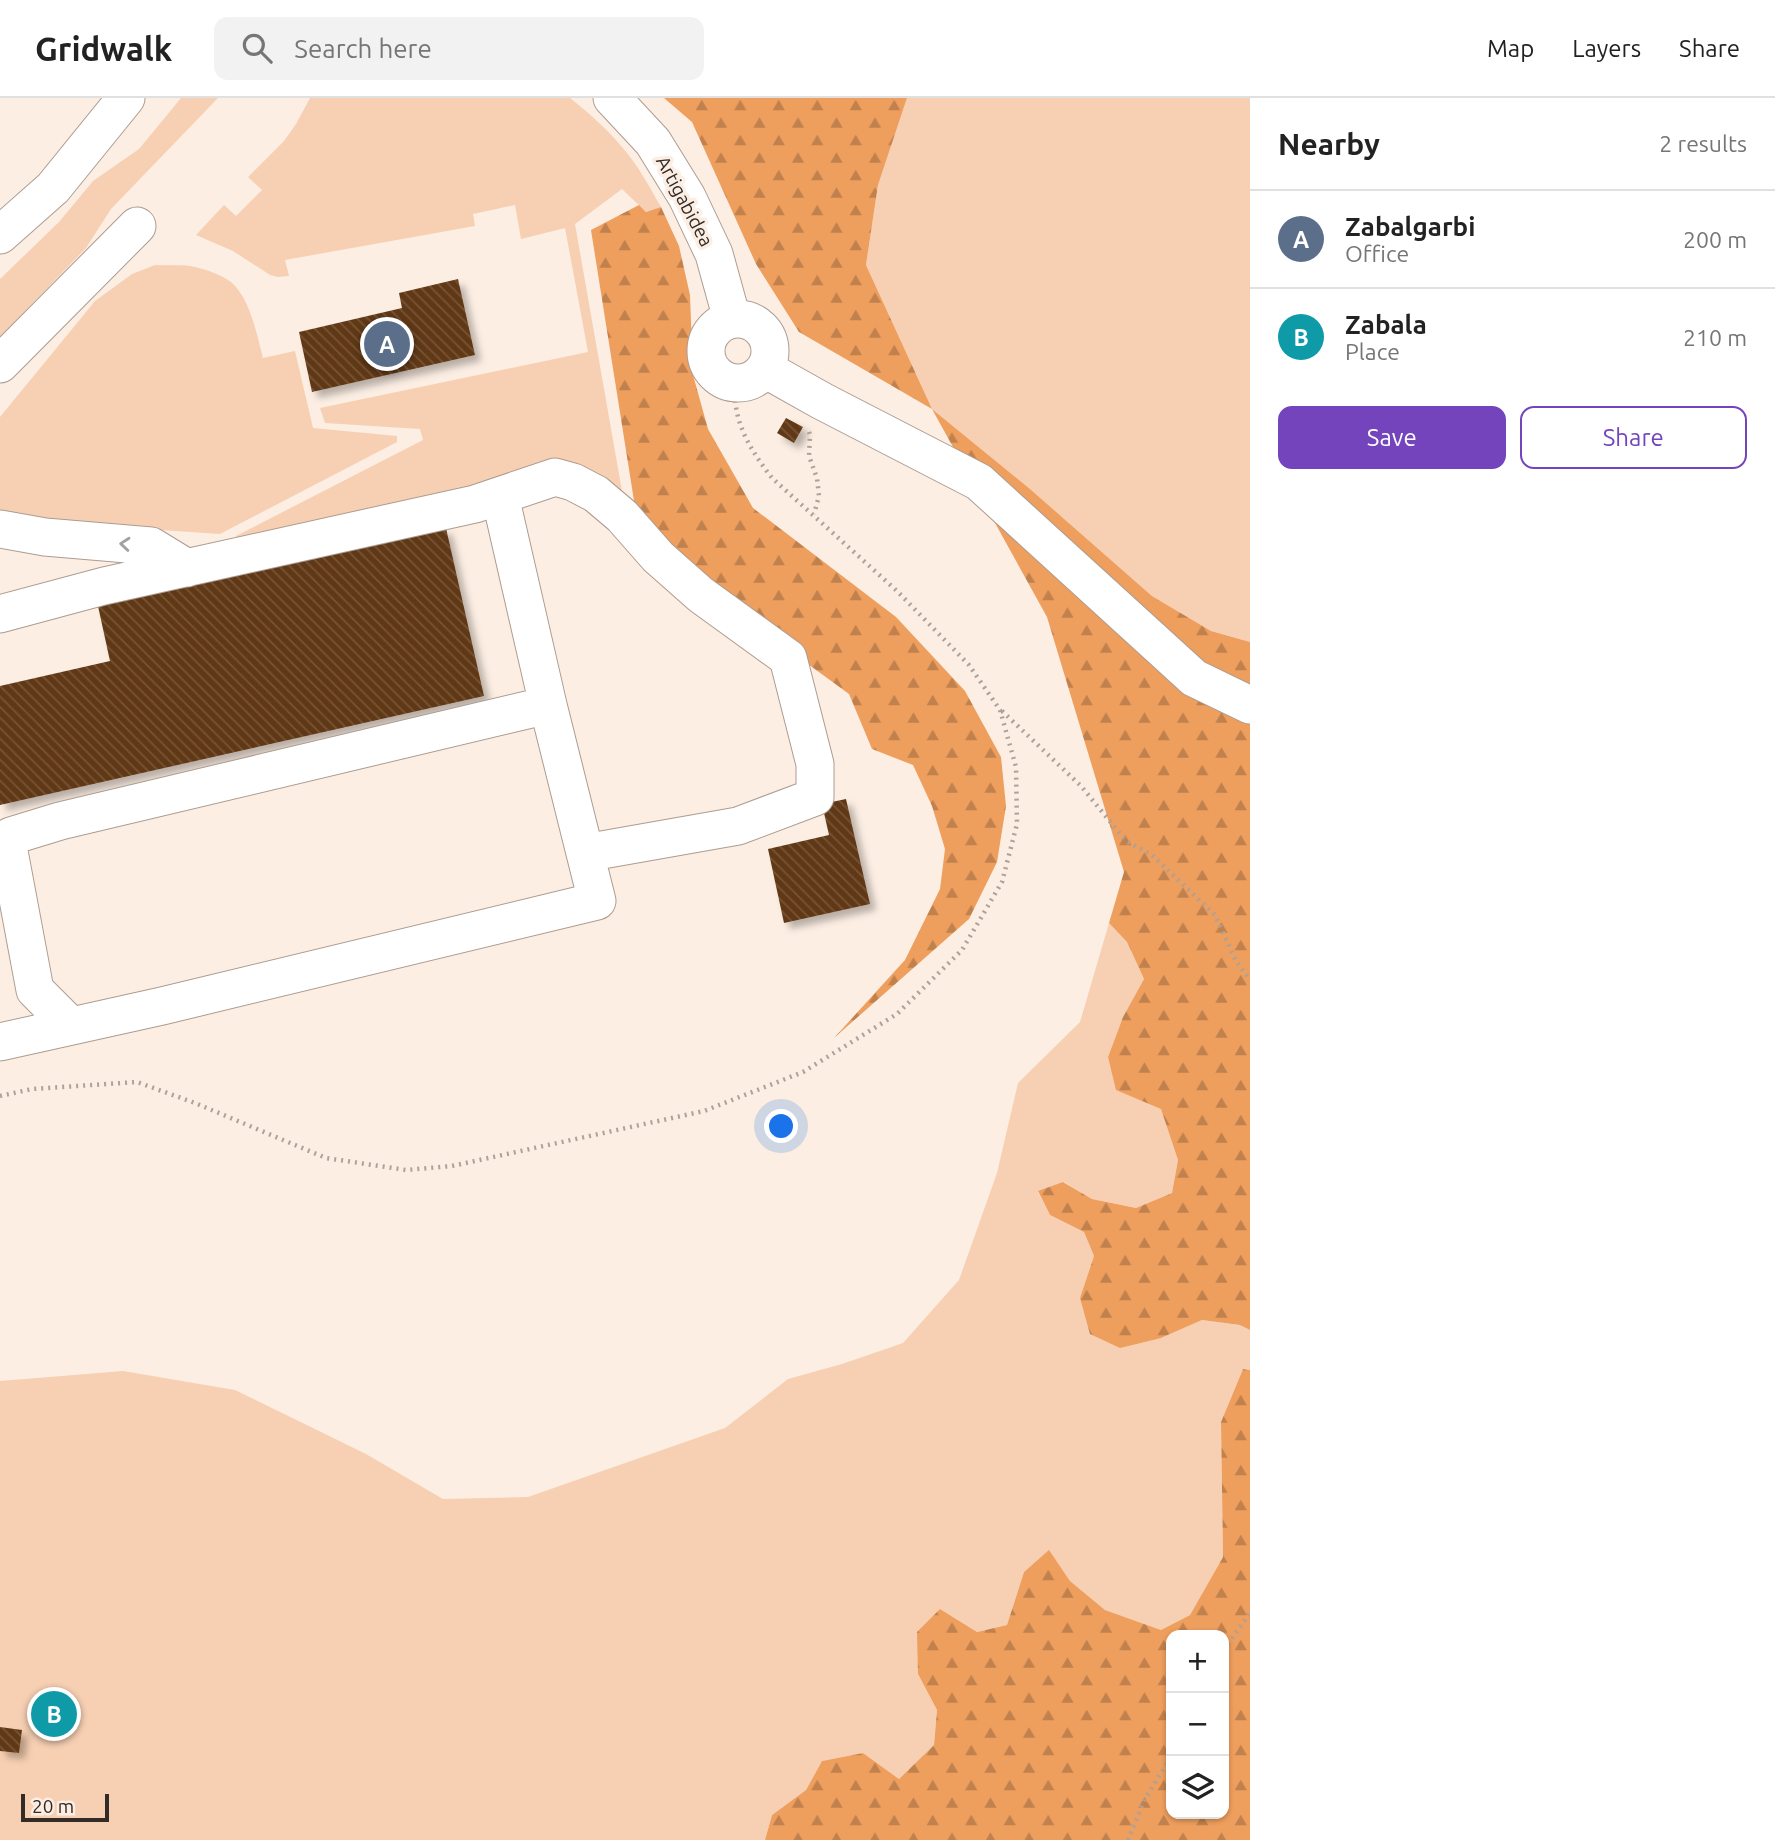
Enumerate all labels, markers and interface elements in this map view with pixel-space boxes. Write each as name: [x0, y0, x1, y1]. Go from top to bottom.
search box: [214, 17, 704, 80]
icon: search: [238, 29, 276, 67]
text: Gridwalk: [35, 30, 172, 67]
text: Search here: [294, 34, 432, 63]
text: Map: [1487, 35, 1534, 62]
text: Layers: [1572, 35, 1641, 62]
text: Share: [1679, 35, 1740, 62]
text: Nearby: [1278, 127, 1380, 161]
text: 2 results: [1659, 131, 1747, 156]
street label: Artigabidea: [652, 152, 718, 250]
text: Zabalgarbi: [1345, 212, 1475, 241]
text: A: [1293, 227, 1309, 252]
text: 200 m: [1683, 227, 1747, 252]
text: Office: [1345, 241, 1409, 266]
text: Zabala: [1345, 310, 1427, 339]
pin: A: [364, 318, 410, 370]
text: B: [1293, 325, 1309, 350]
text: 210 m: [1683, 325, 1747, 350]
text: Place: [1345, 339, 1400, 364]
button: Save: [1278, 406, 1506, 469]
button: Share: [1520, 406, 1747, 469]
one-way arrow: [119, 537, 130, 552]
your location: [764, 1109, 798, 1143]
map controls: [1166, 1630, 1229, 1819]
button: +: [1166, 1630, 1229, 1693]
pin: B: [31, 1688, 77, 1740]
button: −: [1166, 1693, 1229, 1756]
button: layers: [1166, 1756, 1229, 1819]
scale bar: [21, 1791, 108, 1823]
text: 20 m: [32, 1795, 74, 1817]

